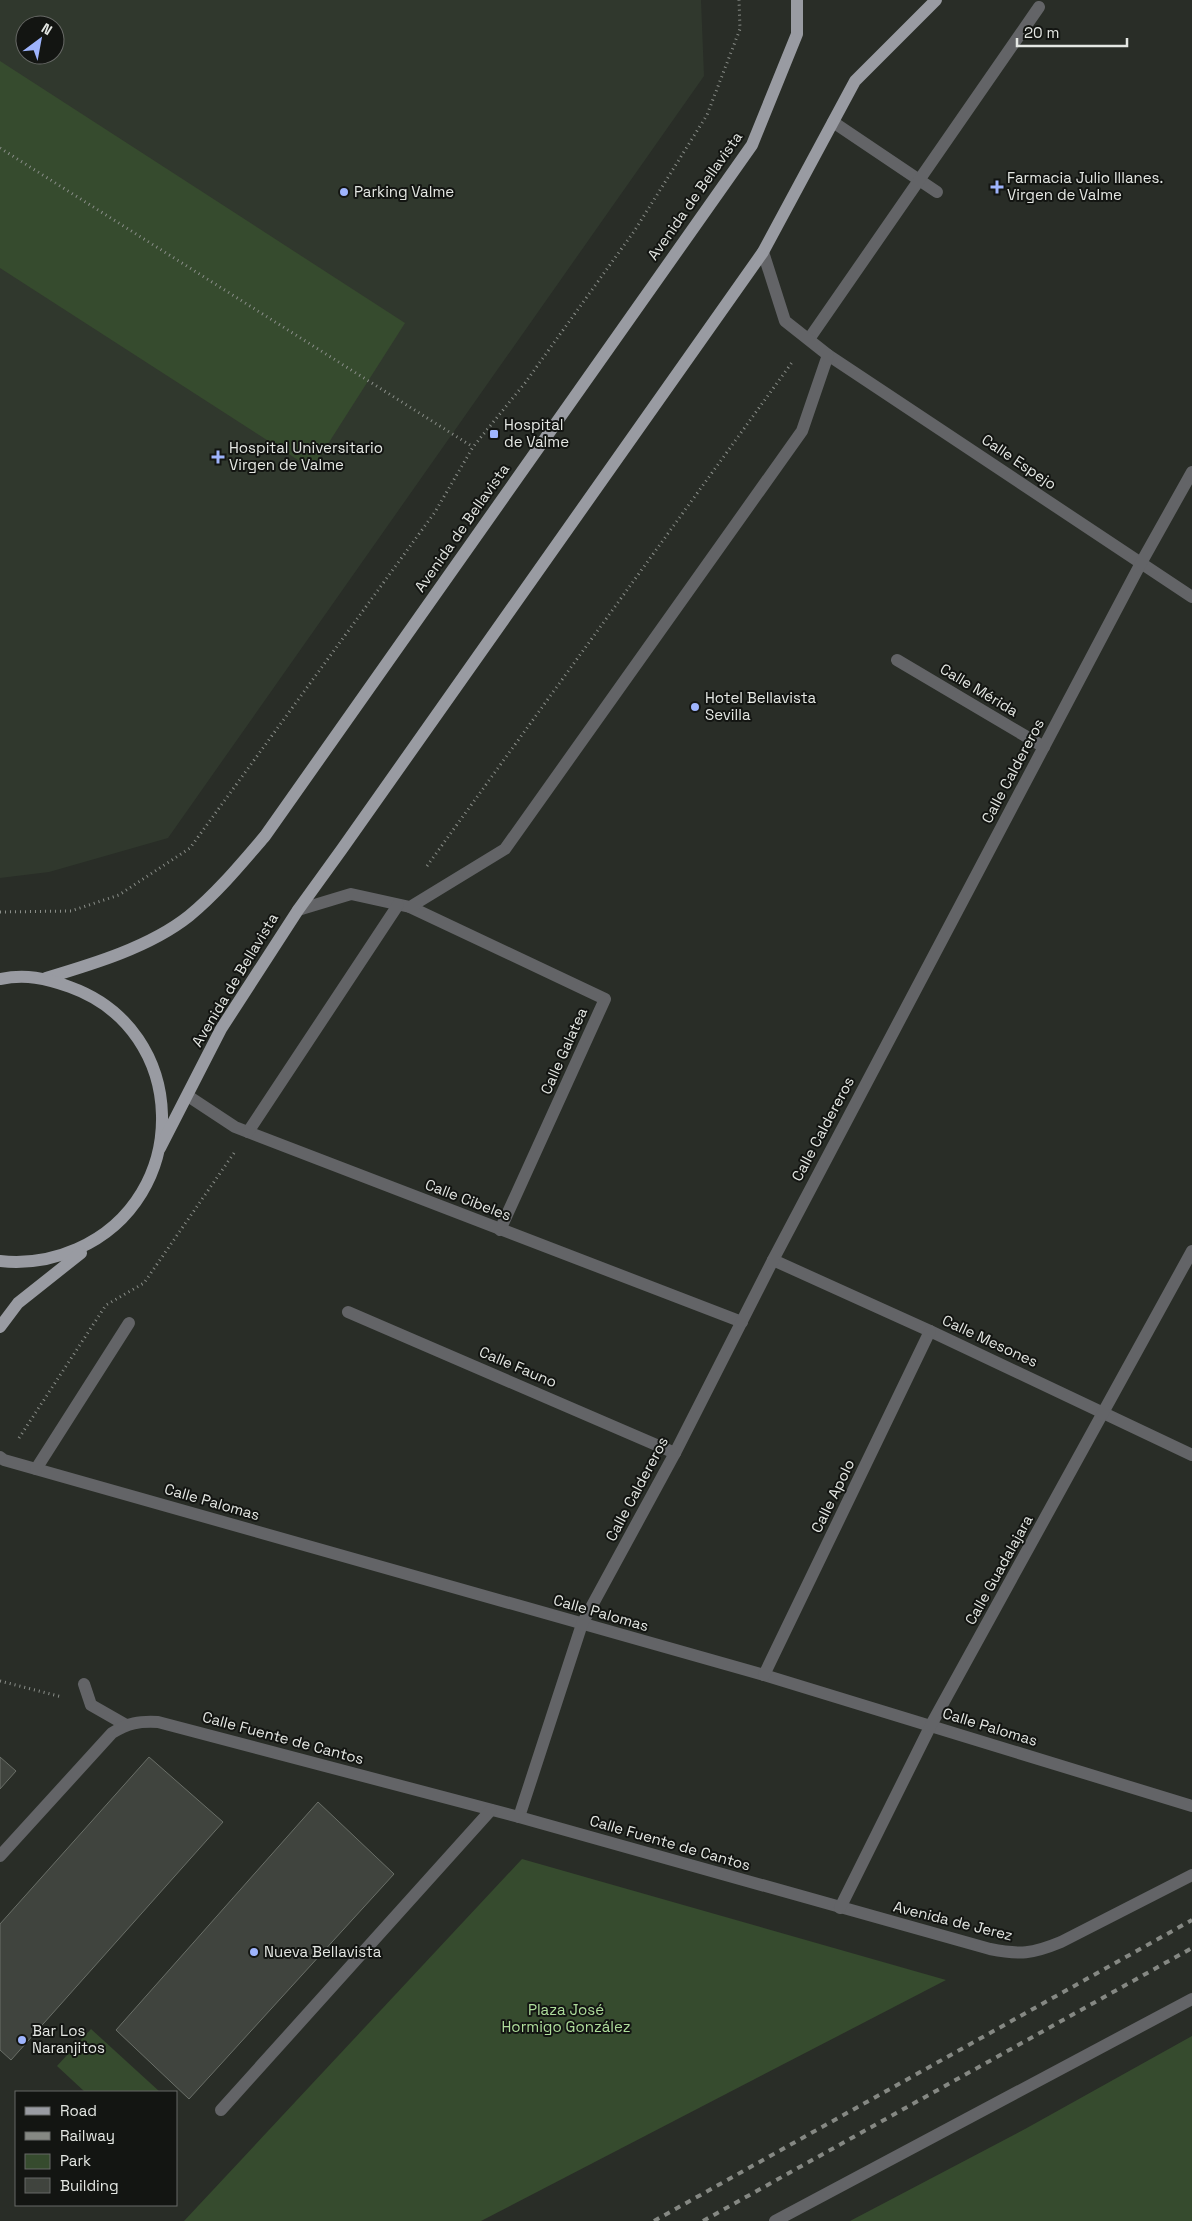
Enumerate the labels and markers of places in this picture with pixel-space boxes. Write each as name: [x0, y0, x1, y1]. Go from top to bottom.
place label: Farmacia Julio Illanes. Virgen de Valme: [1007, 168, 1163, 204]
marker: Farmacia Julio Illanes. Virgen de Valme: [991, 181, 1003, 193]
place label: Parking Valme: [354, 182, 454, 201]
marker: Parking Valme: [338, 186, 350, 198]
place label: Hospital de Valme: [504, 415, 569, 451]
marker: Hospital de Valme: [488, 428, 500, 440]
place label: Hospital Universitario Virgen de Valme: [229, 438, 383, 474]
marker: Hospital Universitario Virgen de Valme: [211, 450, 225, 464]
place label: Hotel Bellavista Sevilla: [705, 688, 817, 724]
marker: Hotel Bellavista Sevilla: [689, 701, 701, 713]
place label: Nueva Bellavista: [264, 1942, 382, 1961]
marker: Nueva Bellavista: [248, 1946, 260, 1958]
place label: Bar Los Naranjitos: [32, 2021, 105, 2057]
marker: Bar Los Naranjitos: [16, 2034, 28, 2046]

